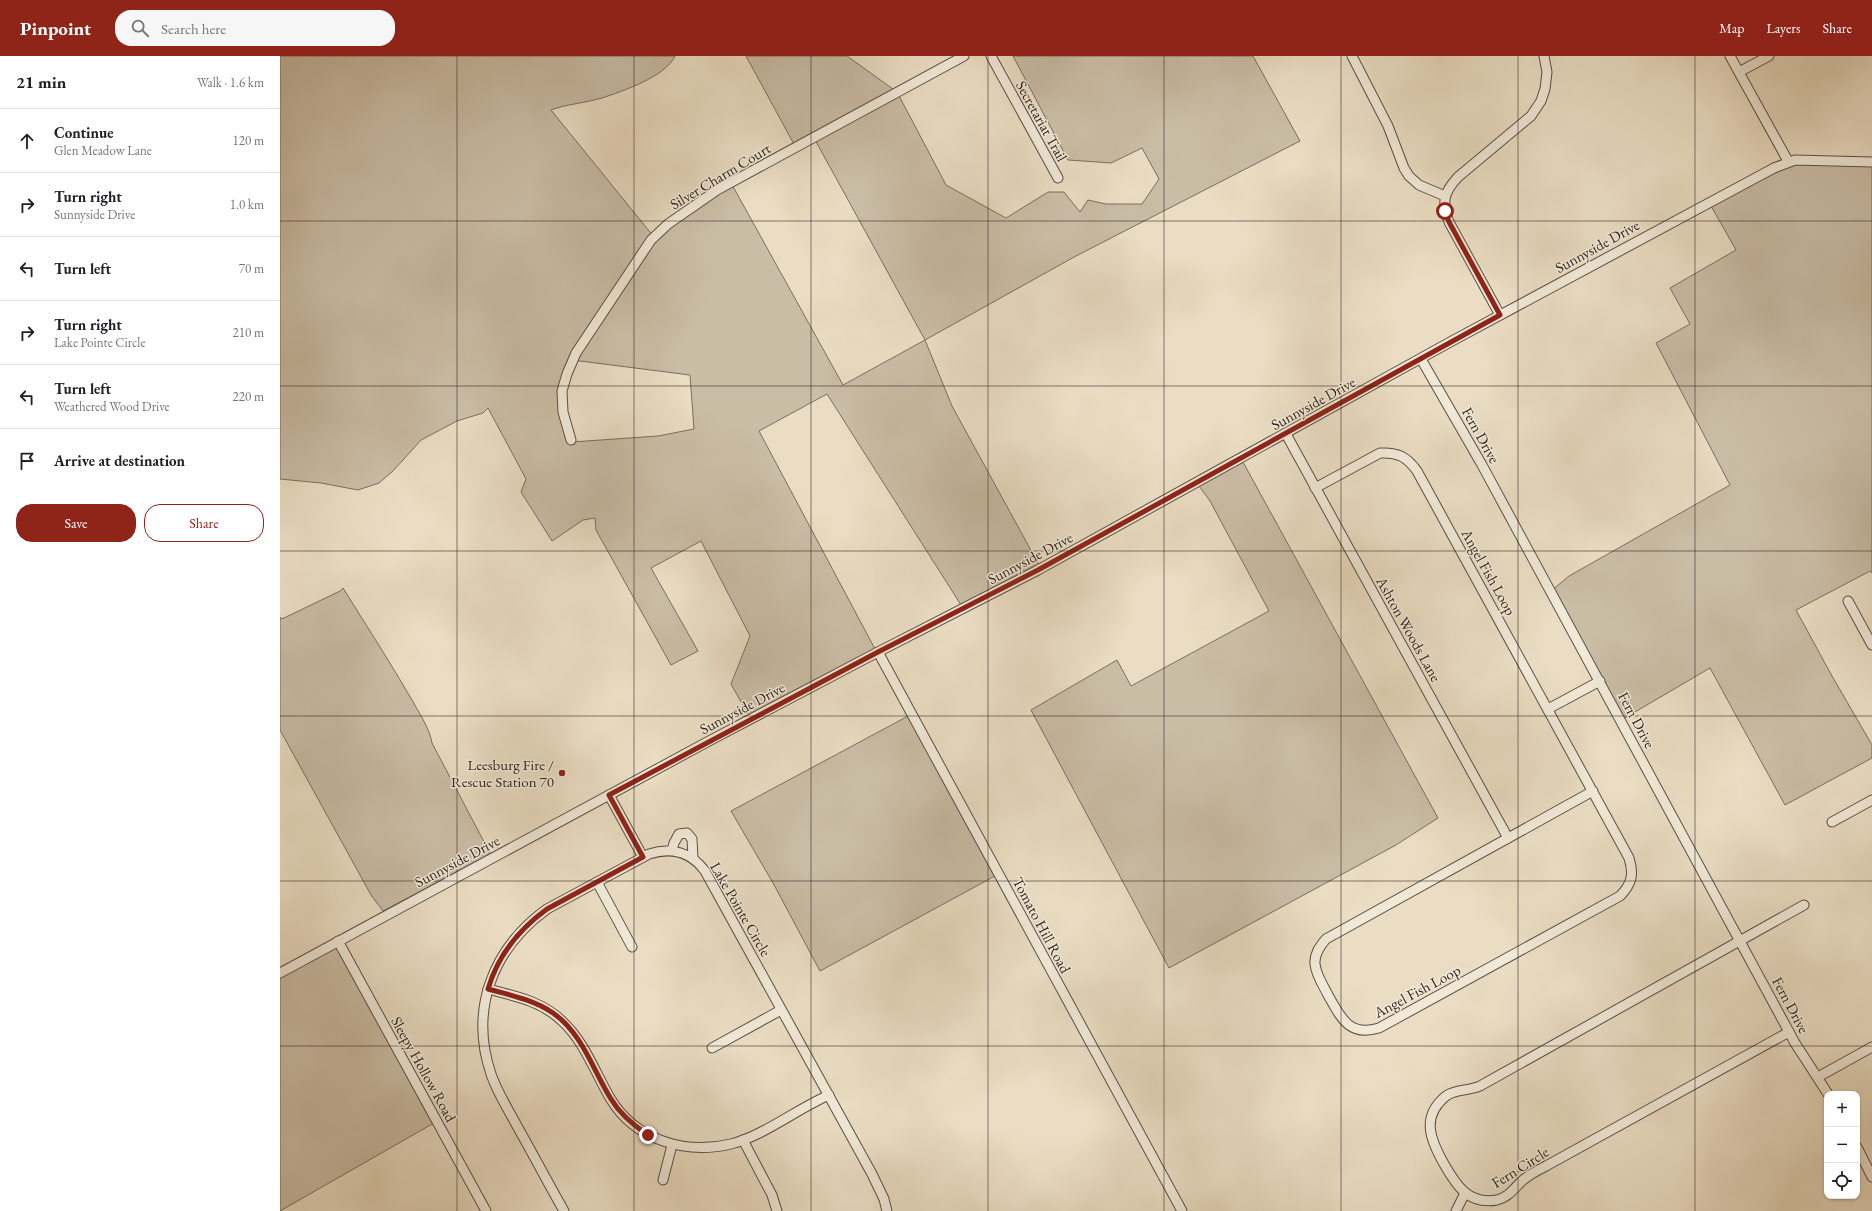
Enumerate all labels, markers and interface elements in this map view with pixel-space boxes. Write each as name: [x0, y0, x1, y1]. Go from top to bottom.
search box: [115, 10, 395, 46]
text: Pinpoint: [20, 16, 91, 41]
icon: search: [129, 17, 151, 39]
text: Search here: [161, 19, 226, 38]
text: Map: [1719, 19, 1744, 37]
text: Layers: [1766, 19, 1801, 37]
text: Share: [1823, 19, 1852, 37]
text: 21 min: [16, 71, 66, 93]
text: Walk · 1.6 km: [197, 74, 264, 91]
street label: Secretariat Trail: [1012, 77, 1072, 165]
text: Continue: [54, 123, 114, 142]
icon: ahead: [16, 130, 38, 152]
text: 120 m: [233, 132, 264, 149]
street label: Silver Charm Court: [666, 138, 774, 214]
text: Glen Meadow Lane: [54, 142, 152, 159]
text: Turn right: [54, 187, 122, 206]
icon: right: [16, 194, 38, 216]
text: 1.0 km: [230, 196, 264, 213]
route start: [1436, 202, 1454, 220]
text: Sunnyside Drive: [54, 206, 135, 223]
street label: Sunnyside Drive: [1551, 215, 1643, 277]
icon: left: [16, 258, 38, 280]
text: Turn left: [54, 259, 111, 278]
text: 70 m: [239, 260, 264, 277]
text: Turn right: [54, 315, 122, 334]
icon: right: [16, 322, 38, 344]
text: 210 m: [233, 324, 264, 341]
text: Lake Pointe Circle: [54, 334, 146, 351]
street label: Sunnyside Drive: [1267, 372, 1359, 434]
text: Turn left: [54, 379, 111, 398]
icon: left: [16, 386, 38, 408]
text: 220 m: [233, 388, 264, 405]
text: Weathered Wood Drive: [54, 398, 170, 415]
street label: Fern Drive: [1458, 404, 1504, 466]
icon: arrive: [16, 450, 38, 472]
text: Arrive at destination: [54, 451, 185, 470]
button: Save: [16, 504, 136, 542]
button: Share: [144, 504, 264, 542]
street label: Angel Fish Loop: [1457, 525, 1521, 619]
street label: Sunnyside Drive: [984, 528, 1076, 588]
street label: Ashton Woods Lane: [1372, 572, 1446, 685]
street label: Sunnyside Drive: [696, 678, 788, 738]
street label: Fern Drive: [1614, 689, 1660, 752]
place label: Leesburg Fire / Rescue Station 70: [451, 755, 554, 791]
marker: Leesburg Fire / Rescue Station 70: [557, 768, 567, 778]
street label: Sunnyside Drive: [411, 831, 503, 891]
street label: Lake Pointe Circle: [706, 859, 776, 960]
street label: Tomato Hill Road: [1009, 874, 1075, 977]
street label: Angel Fish Loop: [1369, 960, 1464, 1022]
street label: Fern Drive: [1768, 974, 1814, 1037]
street label: Sleepy Hollow Road: [387, 1013, 461, 1125]
map controls: [1824, 1091, 1860, 1199]
button: +: [1824, 1091, 1860, 1127]
route end: [639, 1126, 657, 1144]
button: −: [1824, 1127, 1860, 1163]
street label: Fern Circle: [1488, 1142, 1552, 1192]
button: locate: [1824, 1163, 1860, 1199]

